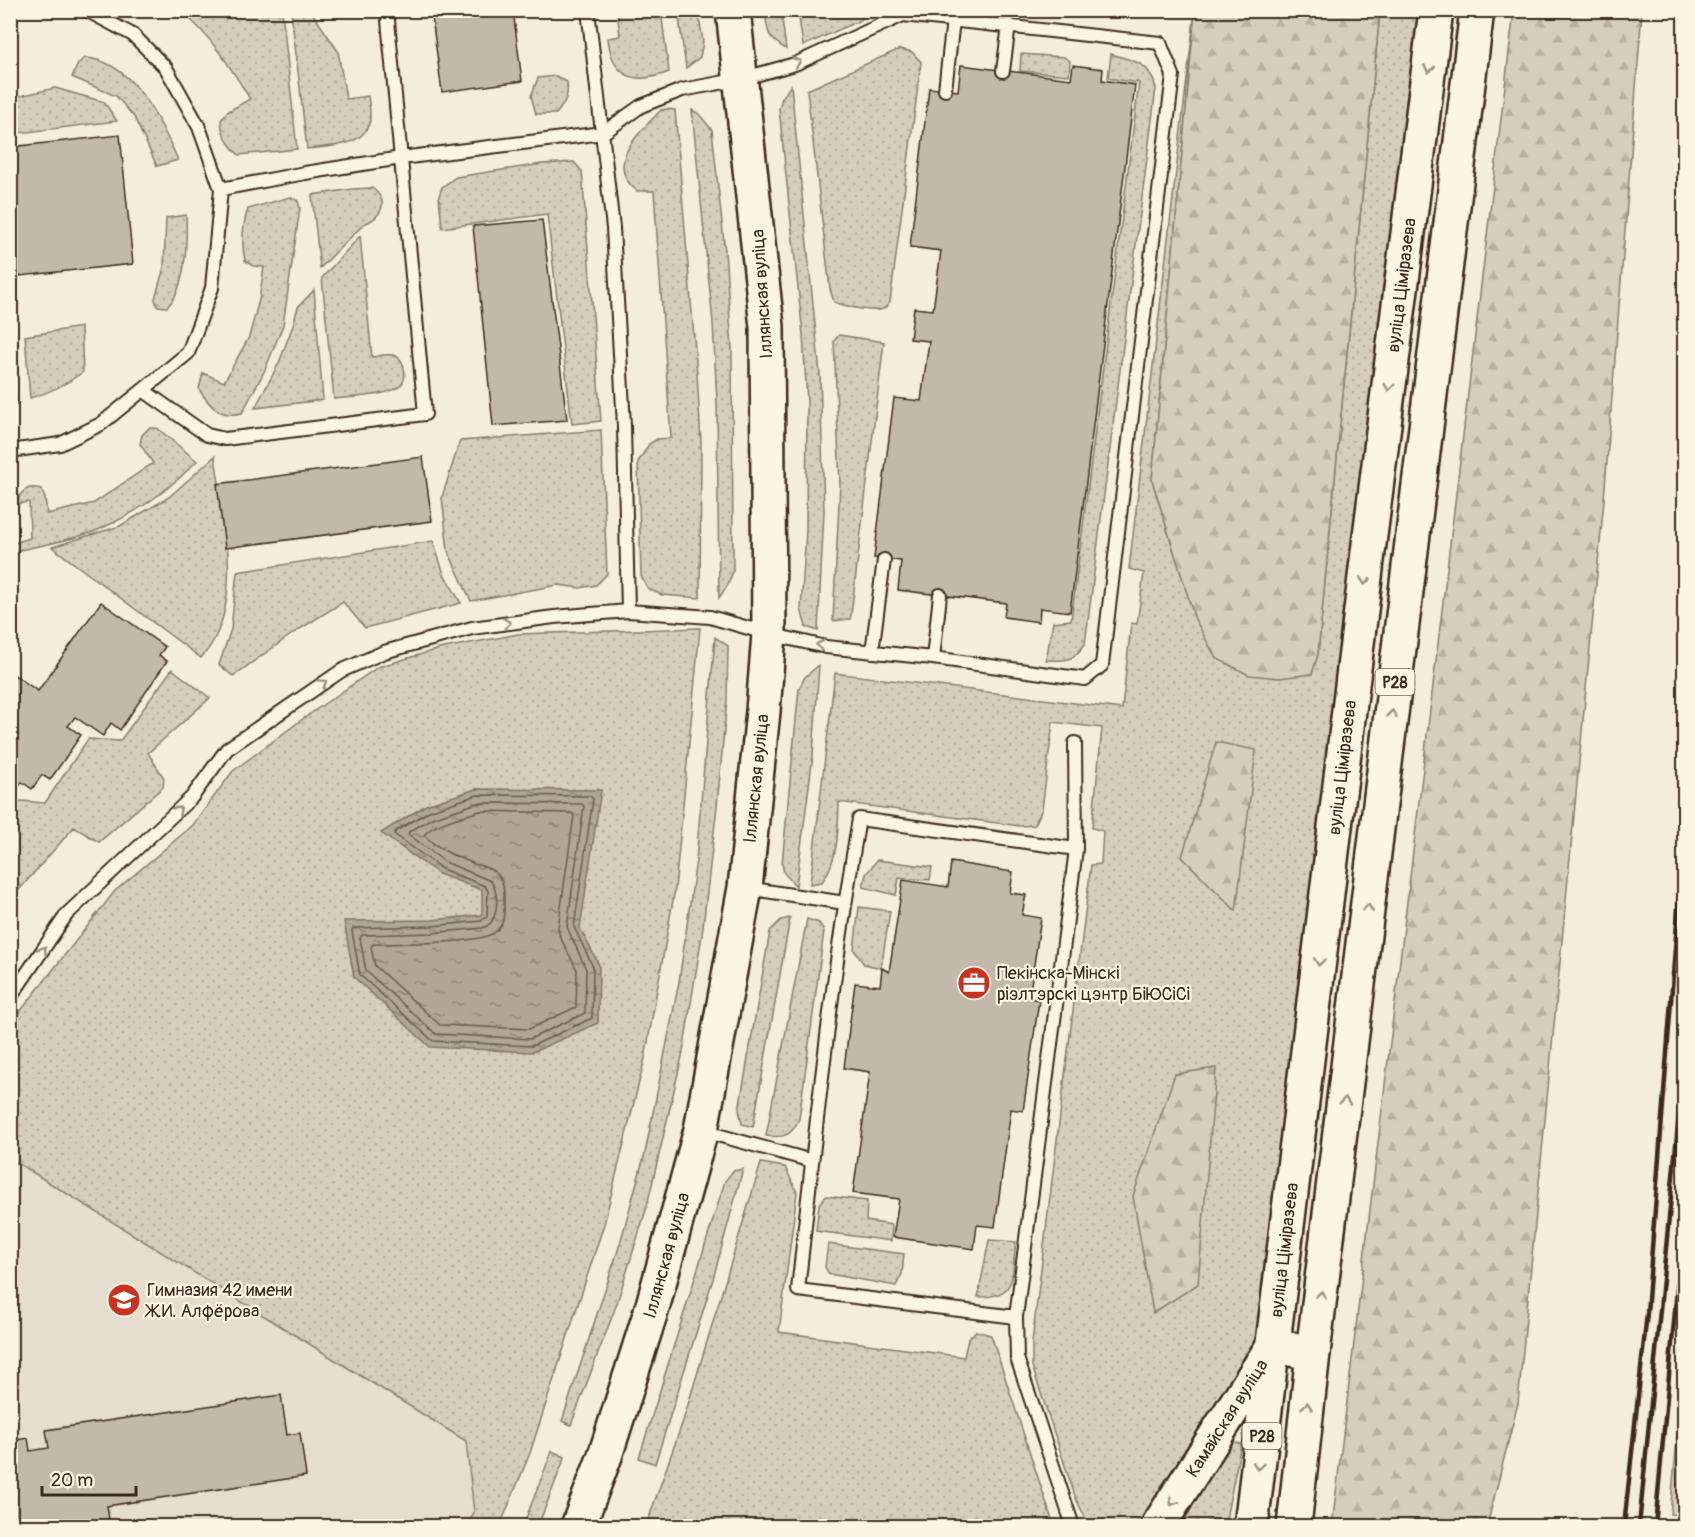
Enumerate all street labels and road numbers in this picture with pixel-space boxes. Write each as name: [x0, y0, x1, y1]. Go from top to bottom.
street label: вуліца Ціміразева: [1382, 216, 1422, 354]
street label: Іллянская вуліца: [747, 229, 778, 359]
road number: Р28: [1376, 669, 1414, 695]
street label: вуліца Ціміразева: [1323, 699, 1362, 836]
street label: Іллянская вуліца: [739, 713, 775, 844]
street label: вуліца Ціміразева: [1265, 1181, 1304, 1319]
street label: Іллянская вуліца: [638, 1190, 695, 1321]
street label: Камайская вуліца: [1181, 1355, 1274, 1482]
road number: Р28: [1242, 1423, 1282, 1449]

